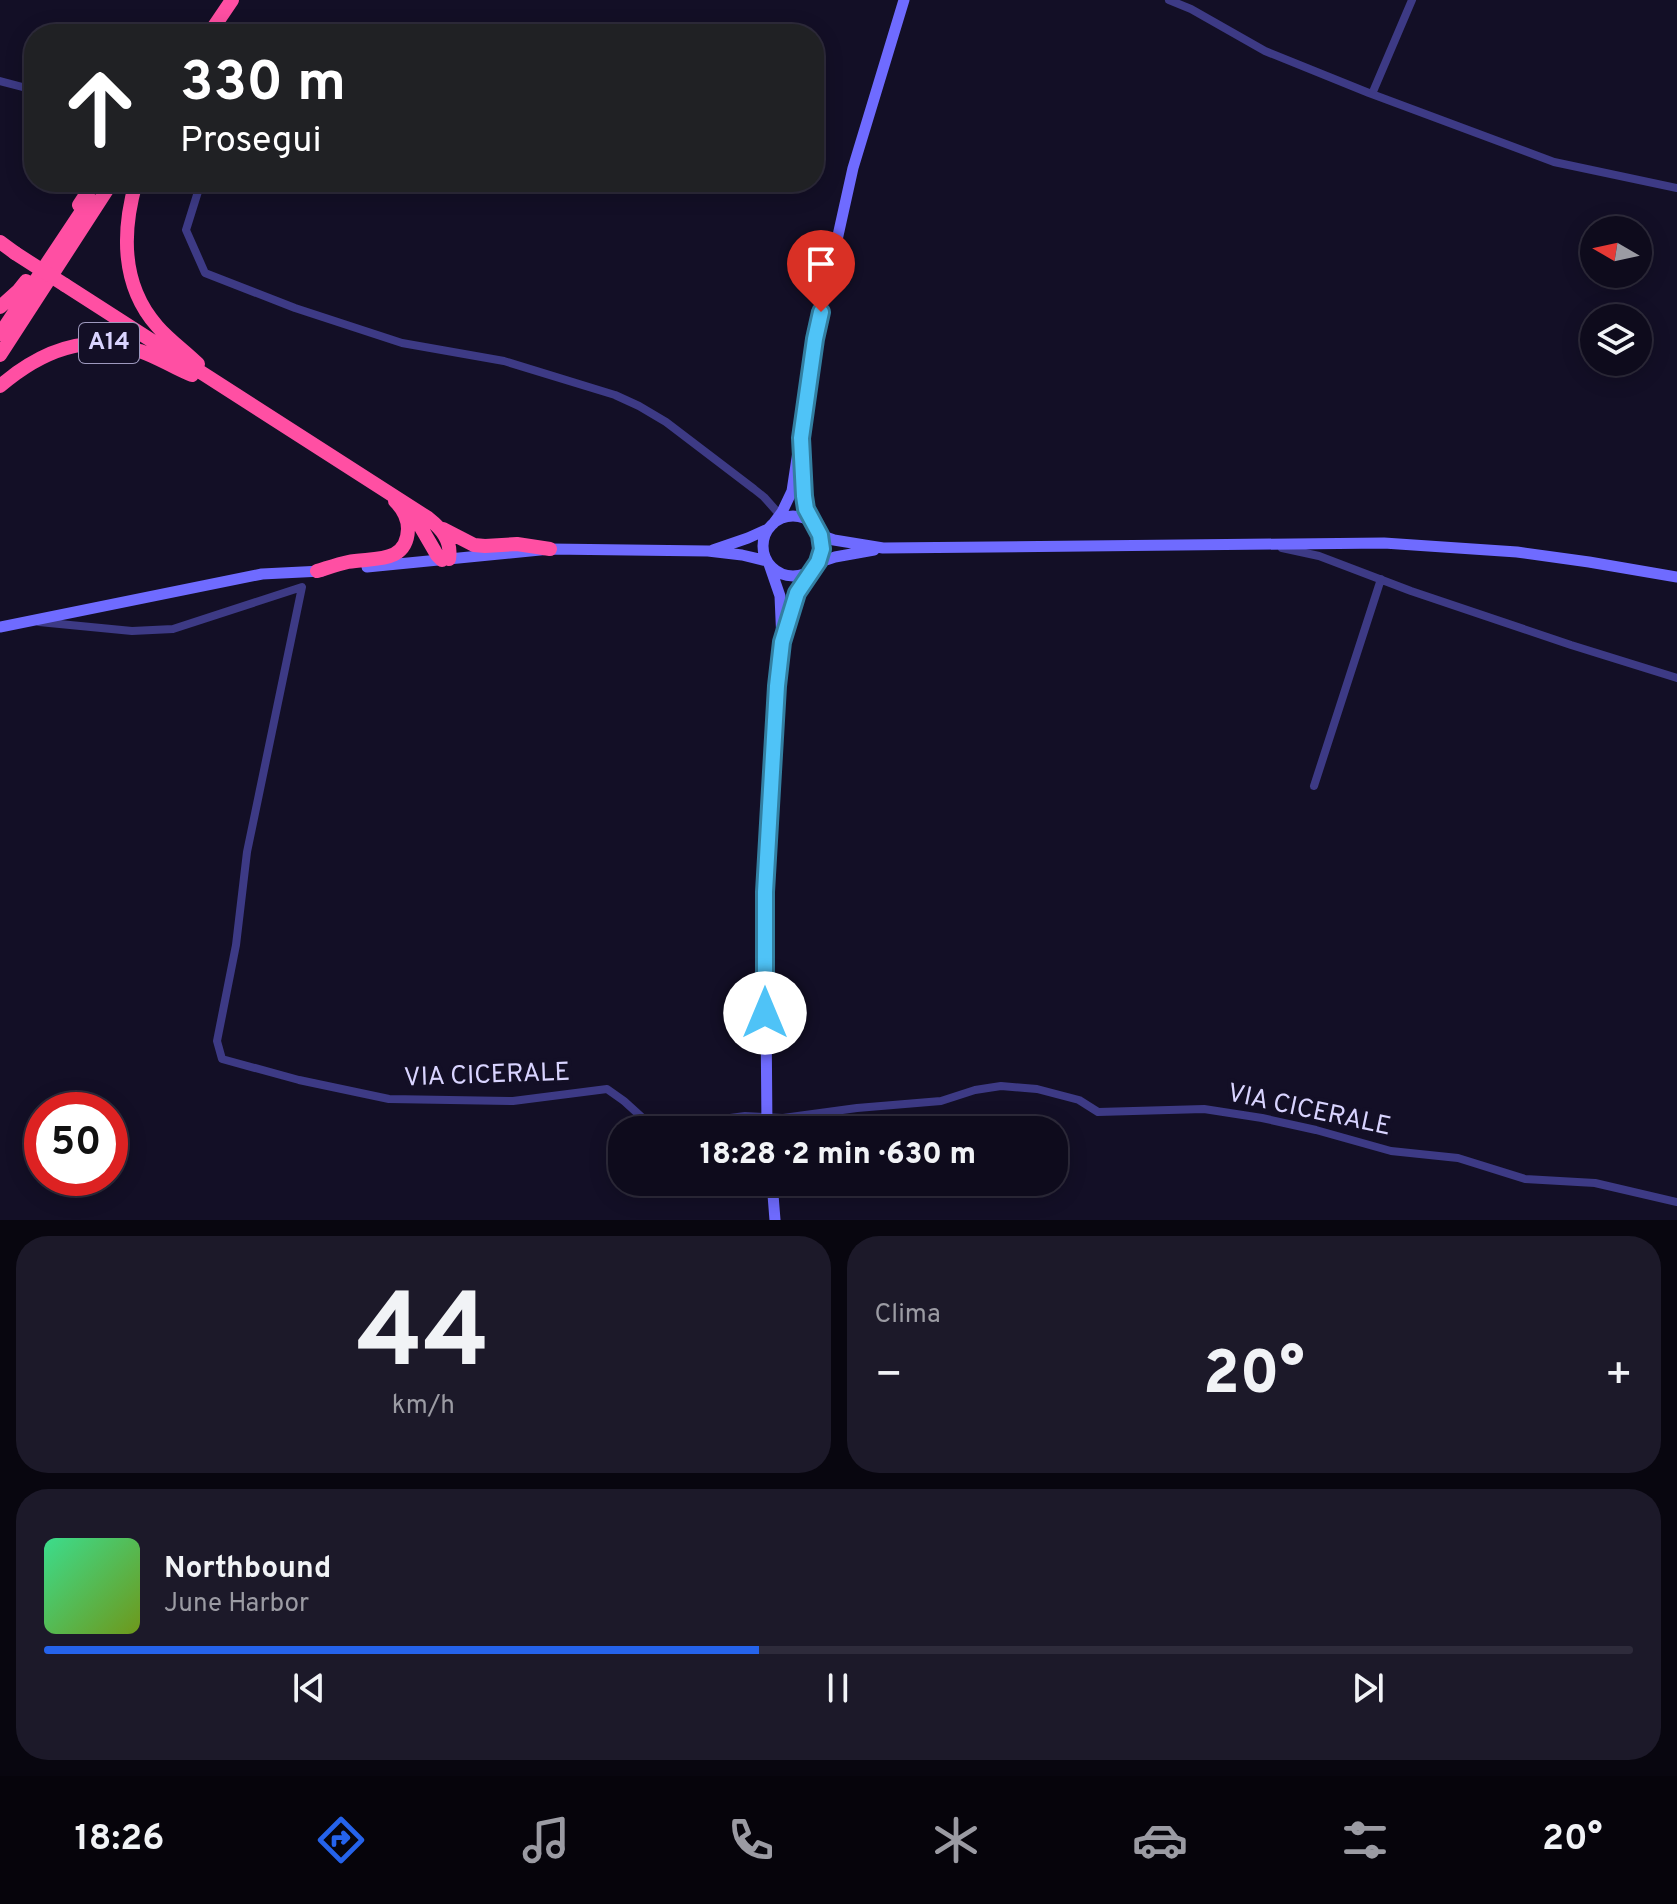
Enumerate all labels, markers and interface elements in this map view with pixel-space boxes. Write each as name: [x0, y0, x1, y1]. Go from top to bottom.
text: 330 m: [180, 50, 346, 120]
icon: ahead: [48, 56, 152, 160]
text: Prosegui: [180, 119, 322, 165]
north arrow: [1580, 216, 1652, 288]
map controls: [1580, 216, 1652, 376]
pin: [787, 230, 855, 312]
icon: arrive: [799, 242, 843, 286]
button: layers: [1580, 304, 1652, 376]
road number: A14: [79, 323, 139, 363]
position arrow: [723, 971, 807, 1055]
street label: VIA CICERALE: [403, 1057, 571, 1095]
street label: VIA CICERALE: [1224, 1078, 1394, 1144]
speed limit sign: 50: [24, 1092, 128, 1196]
text: 18:28 · 2 min · 630 m: [700, 1137, 976, 1174]
text: 44: [356, 1272, 490, 1404]
text: Clima: [875, 1299, 941, 1332]
text: 20°: [1203, 1339, 1305, 1415]
text: −: [875, 1349, 903, 1405]
text: +: [1605, 1349, 1633, 1405]
text: km/h: [392, 1390, 455, 1423]
text: Northbound: [164, 1551, 331, 1588]
text: June Harbor: [164, 1588, 309, 1621]
icon: previous: [287, 1666, 331, 1710]
icon: pause: [816, 1666, 860, 1710]
icon: next: [1346, 1666, 1390, 1710]
icon: directions: [313, 1812, 369, 1868]
icon: music: [518, 1812, 574, 1868]
icon: phone: [723, 1812, 779, 1868]
icon: climate: [928, 1812, 984, 1868]
icon: car: [1132, 1812, 1188, 1868]
icon: filters: [1337, 1812, 1393, 1868]
text: 18:26: [74, 1817, 164, 1863]
text: 20°: [1542, 1817, 1603, 1863]

